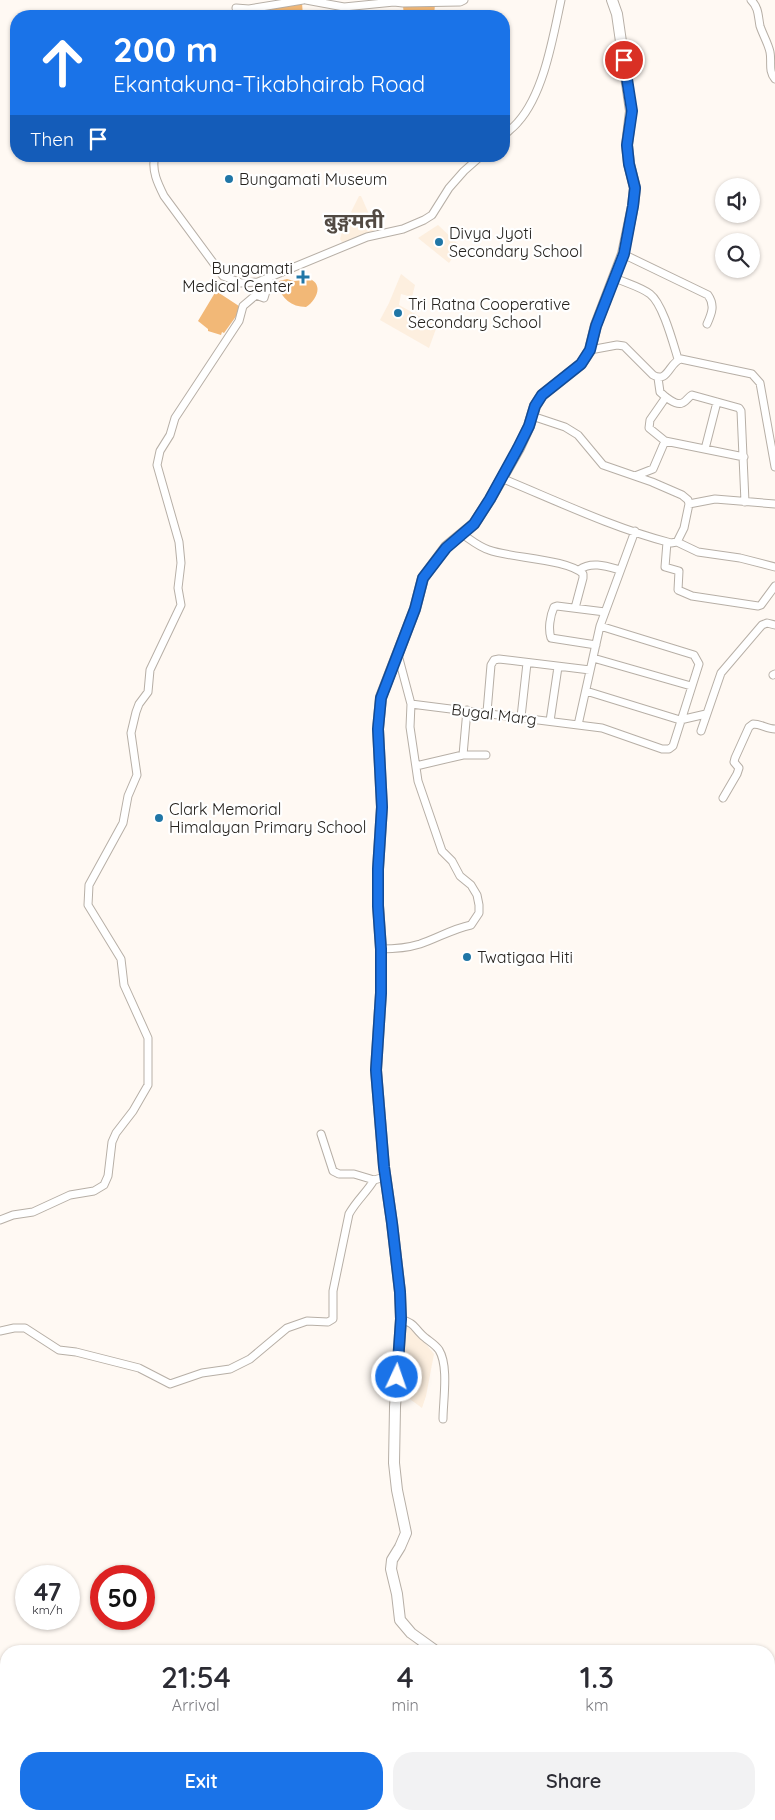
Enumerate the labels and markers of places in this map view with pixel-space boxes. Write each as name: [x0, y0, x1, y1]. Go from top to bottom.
pin: [603, 39, 645, 81]
place label: Bungamati Museum: [239, 169, 387, 189]
marker: Bungamati Museum: [223, 173, 235, 185]
place label: Divya Jyoti Secondary School: [449, 223, 583, 261]
marker: Divya Jyoti Secondary School: [433, 236, 445, 248]
place label: Bungamati Medical Center: [182, 258, 293, 296]
marker: Bungamati Medical Center: [297, 271, 309, 283]
place label: Tri Ratna Cooperative Secondary School: [408, 294, 570, 332]
marker: Tri Ratna Cooperative Secondary School: [392, 307, 404, 319]
place label: Clark Memorial Himalayan Primary School: [169, 799, 366, 837]
marker: Clark Memorial Himalayan Primary School: [153, 812, 165, 824]
place label: Twatigaa Hiti: [477, 947, 573, 967]
marker: Twatigaa Hiti: [461, 951, 473, 963]

